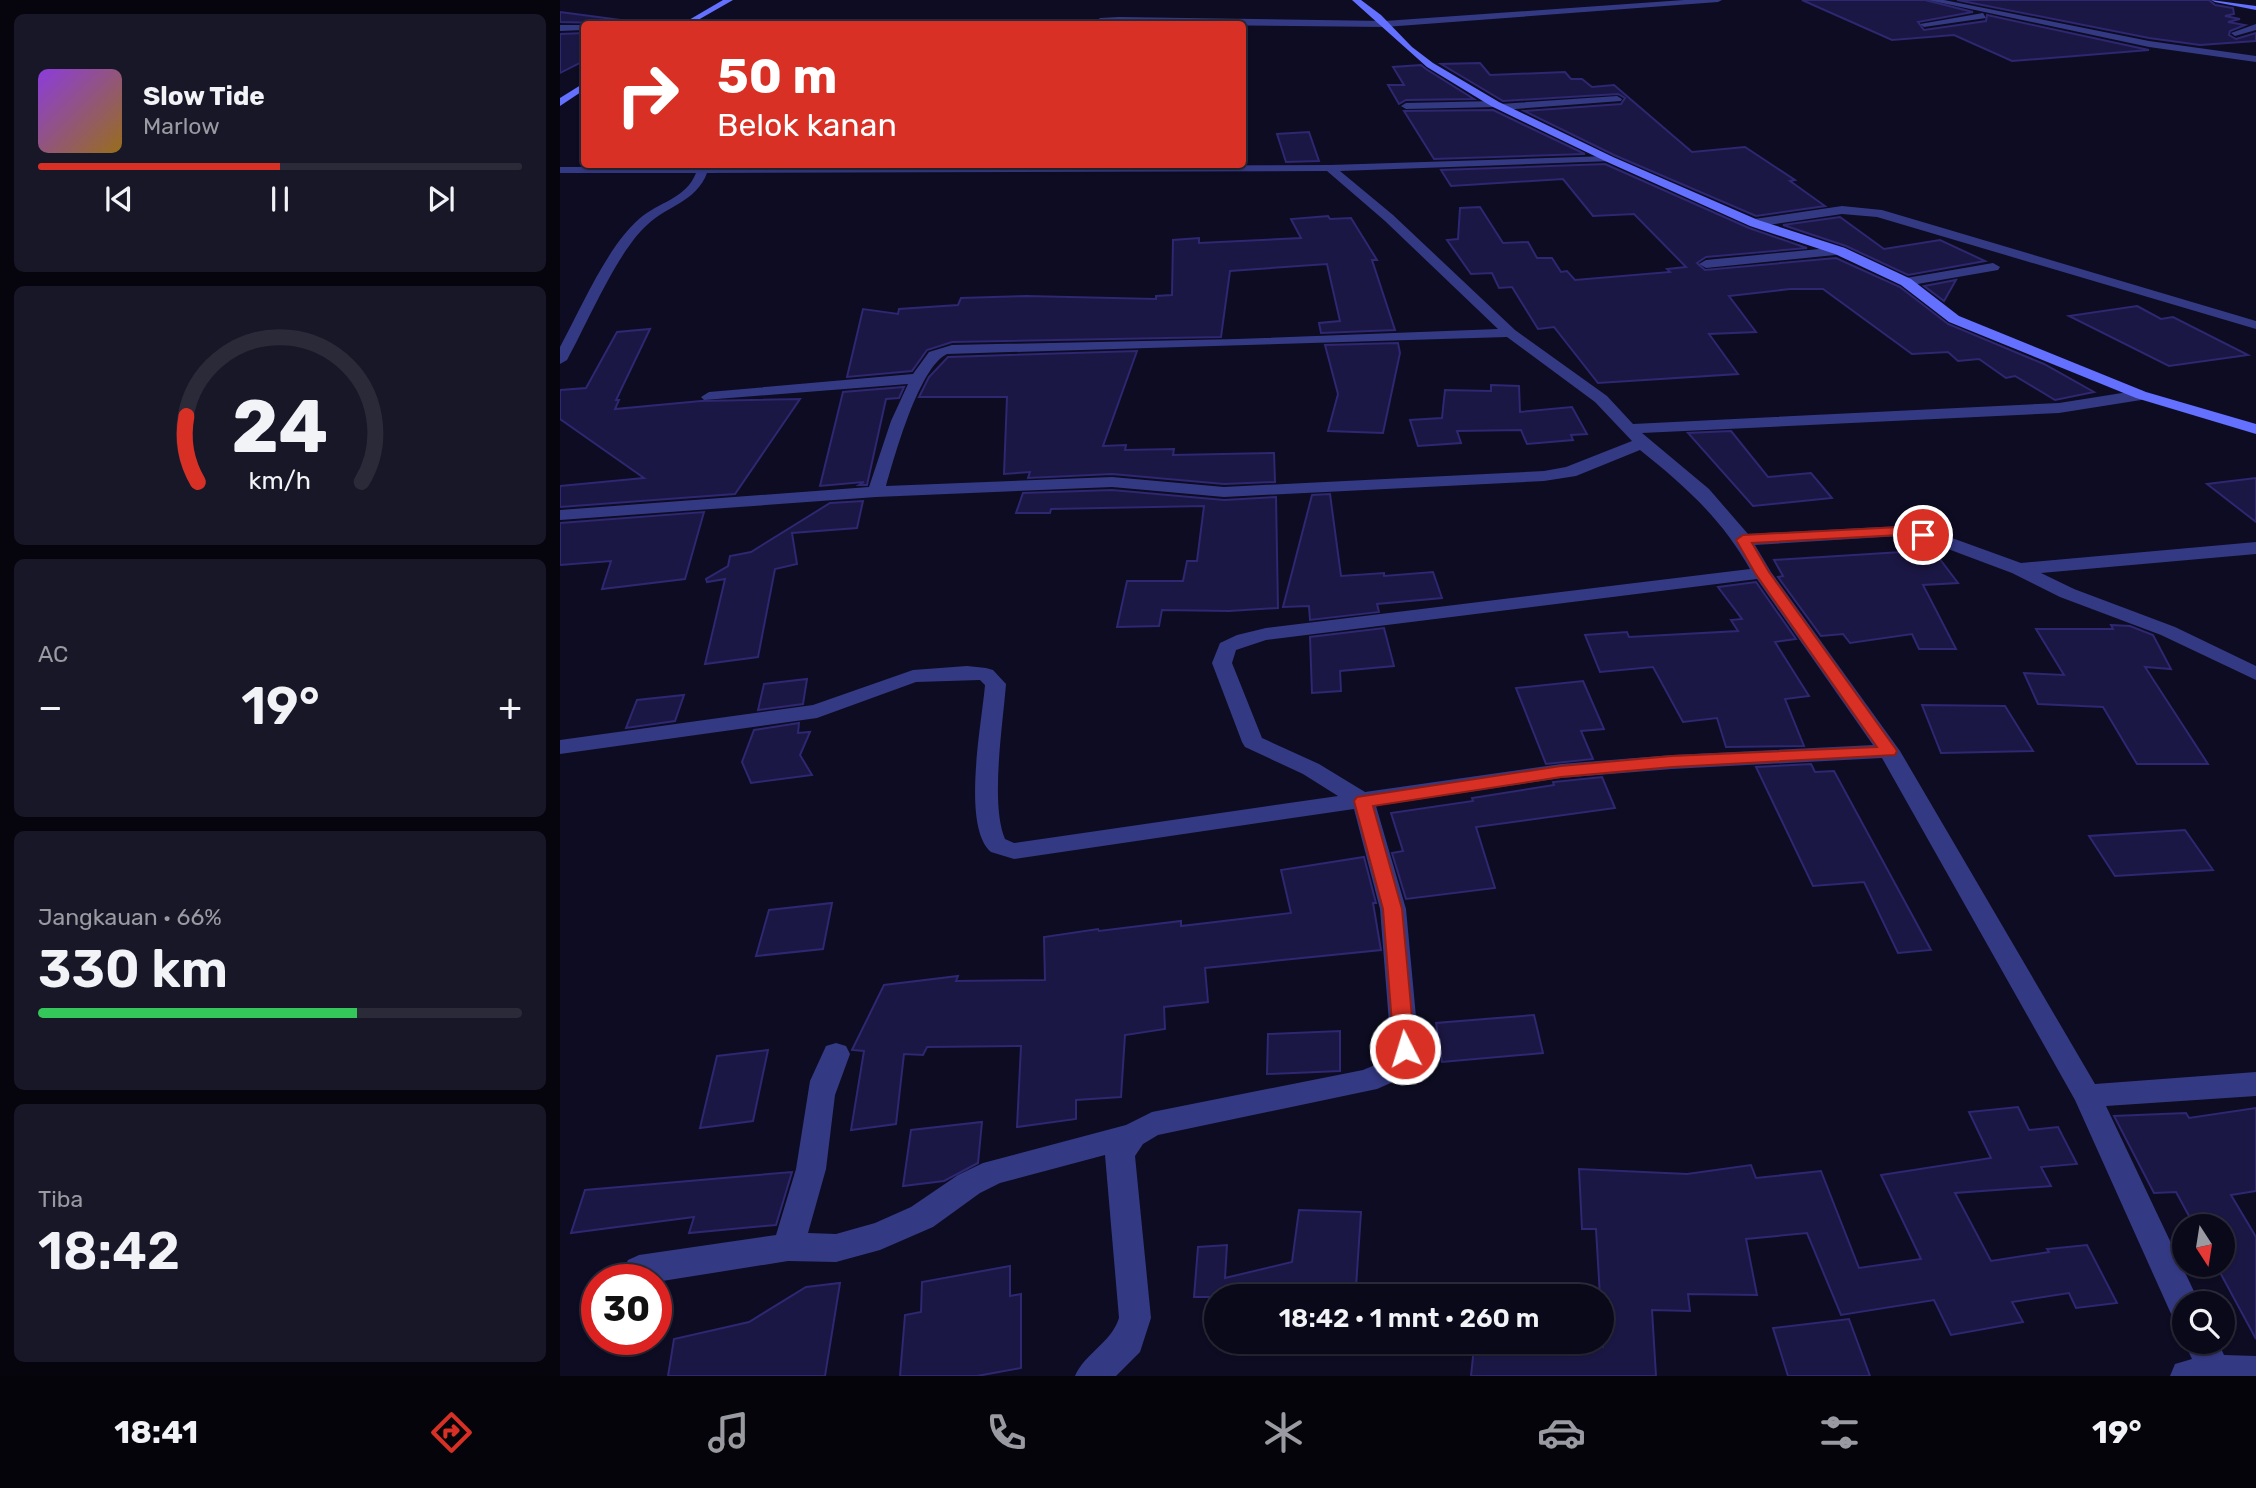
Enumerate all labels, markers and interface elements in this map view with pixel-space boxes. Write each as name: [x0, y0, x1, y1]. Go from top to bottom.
text: 50 m: [717, 47, 837, 105]
icon: right: [602, 49, 693, 140]
text: Slow Tide: [143, 81, 265, 112]
text: Belok kanan: [717, 106, 897, 144]
text: Marlow: [143, 112, 220, 140]
icon: previous: [100, 180, 138, 218]
icon: pause: [261, 180, 299, 218]
icon: next: [422, 180, 460, 218]
text: 24: [232, 384, 328, 470]
text: km/h: [249, 465, 311, 494]
pin: [1893, 505, 1953, 565]
icon: arrive: [1904, 516, 1942, 554]
text: AC: [38, 640, 68, 668]
text: 19°: [241, 675, 320, 737]
text: −: [38, 684, 63, 730]
text: +: [498, 684, 522, 730]
text: Jangkauan · 66%: [38, 903, 222, 931]
text: 330 km: [38, 938, 228, 1000]
position arrow: [1368, 1012, 1442, 1086]
text: Tiba: [38, 1185, 83, 1213]
north arrow: [2172, 1214, 2235, 1278]
map controls: [2172, 1214, 2235, 1354]
text: 18:42: [38, 1220, 180, 1282]
speed limit sign: 30: [581, 1264, 672, 1355]
button: search: [2172, 1291, 2235, 1354]
text: 18:42 · 1 mnt · 260 m: [1279, 1303, 1539, 1334]
icon: directions: [427, 1408, 476, 1457]
icon: music: [704, 1408, 753, 1457]
icon: phone: [982, 1408, 1031, 1457]
icon: climate: [1259, 1408, 1308, 1457]
icon: car: [1537, 1408, 1586, 1457]
icon: filters: [1815, 1408, 1864, 1457]
text: 18:41: [114, 1413, 198, 1451]
text: 19°: [2092, 1413, 2142, 1451]

